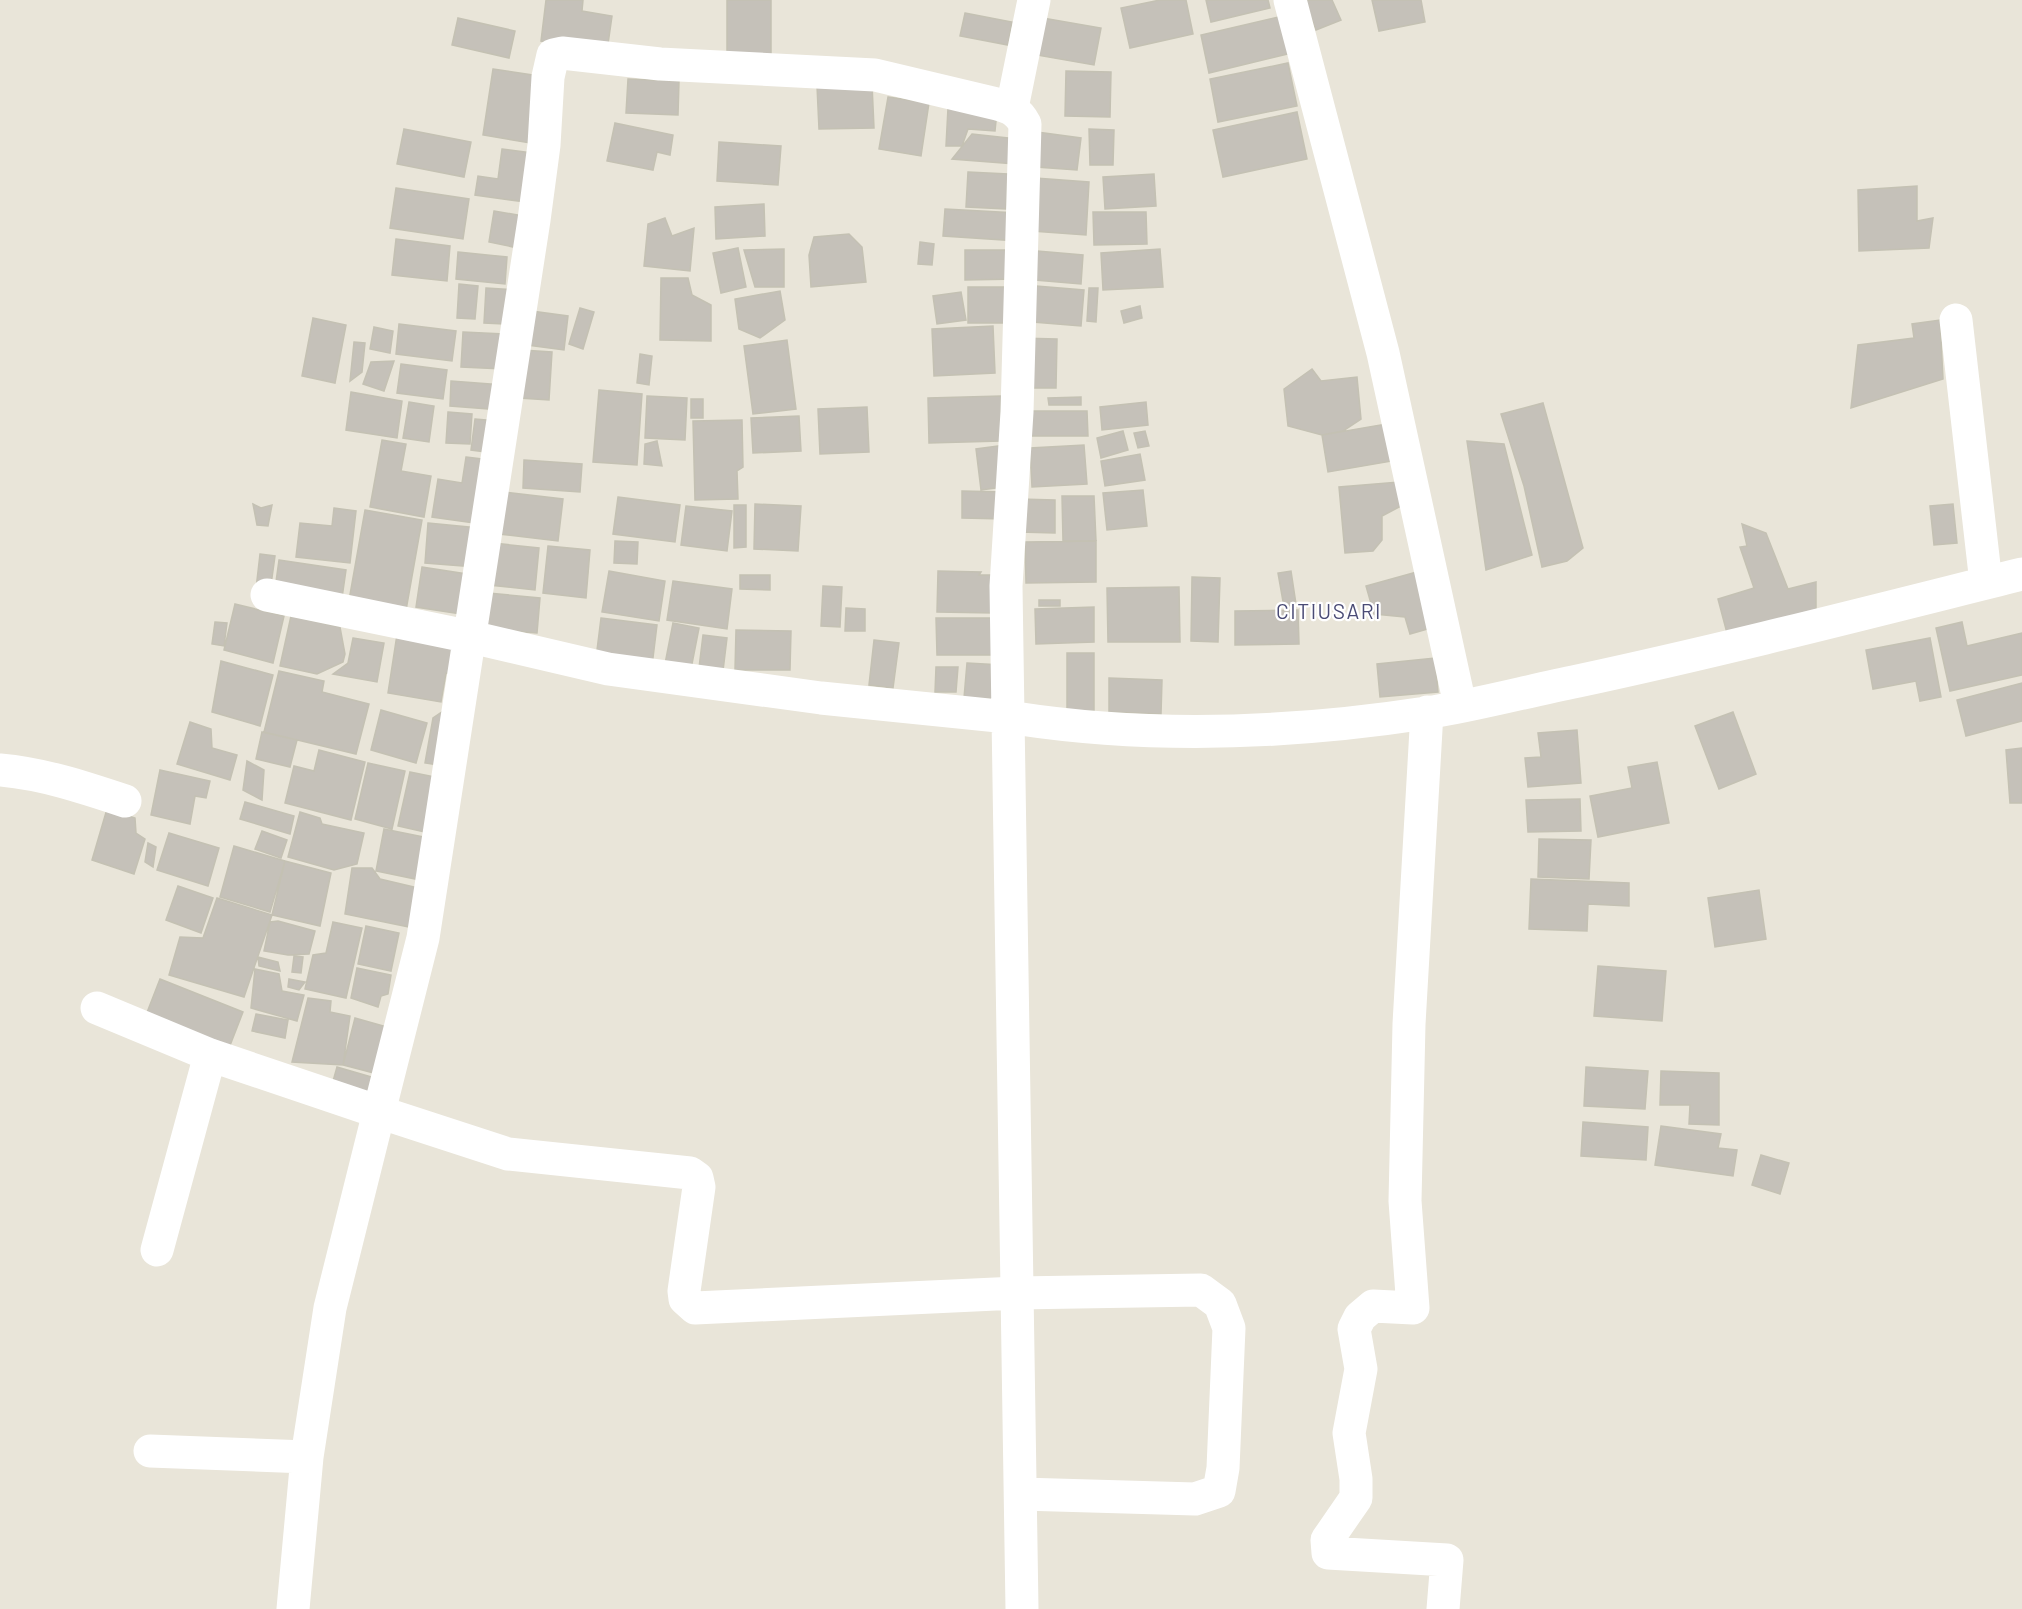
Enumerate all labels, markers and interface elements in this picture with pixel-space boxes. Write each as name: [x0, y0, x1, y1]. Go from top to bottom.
district label: CITIUSARI: [1276, 598, 1382, 623]

